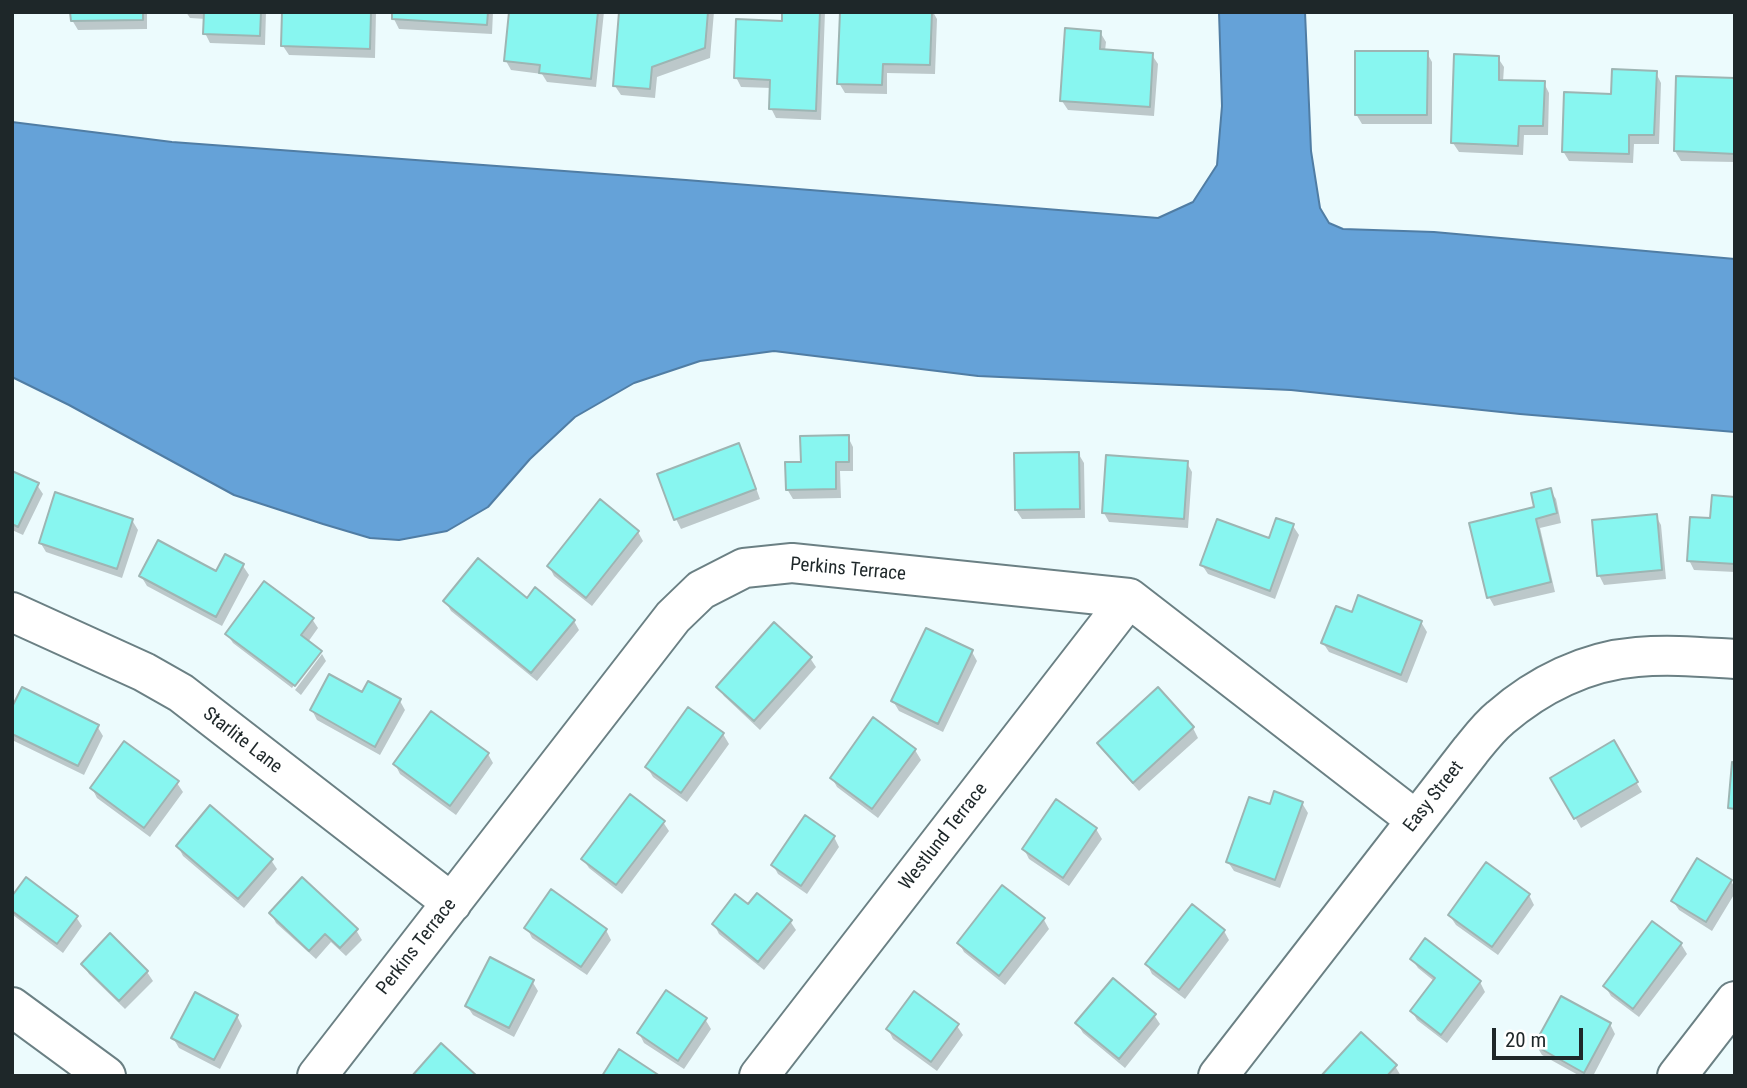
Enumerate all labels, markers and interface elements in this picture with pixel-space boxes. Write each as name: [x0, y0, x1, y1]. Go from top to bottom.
street label: Perkins Terrace: [789, 554, 907, 586]
street label: Starlite Lane: [198, 703, 286, 779]
street label: Easy Street: [1399, 757, 1469, 837]
street label: Westlund Terrace: [895, 779, 993, 895]
street label: Perkins Terrace: [372, 894, 462, 1000]
scale bar: [1495, 1014, 1586, 1058]
text: 20 m: [1505, 1028, 1546, 1052]

